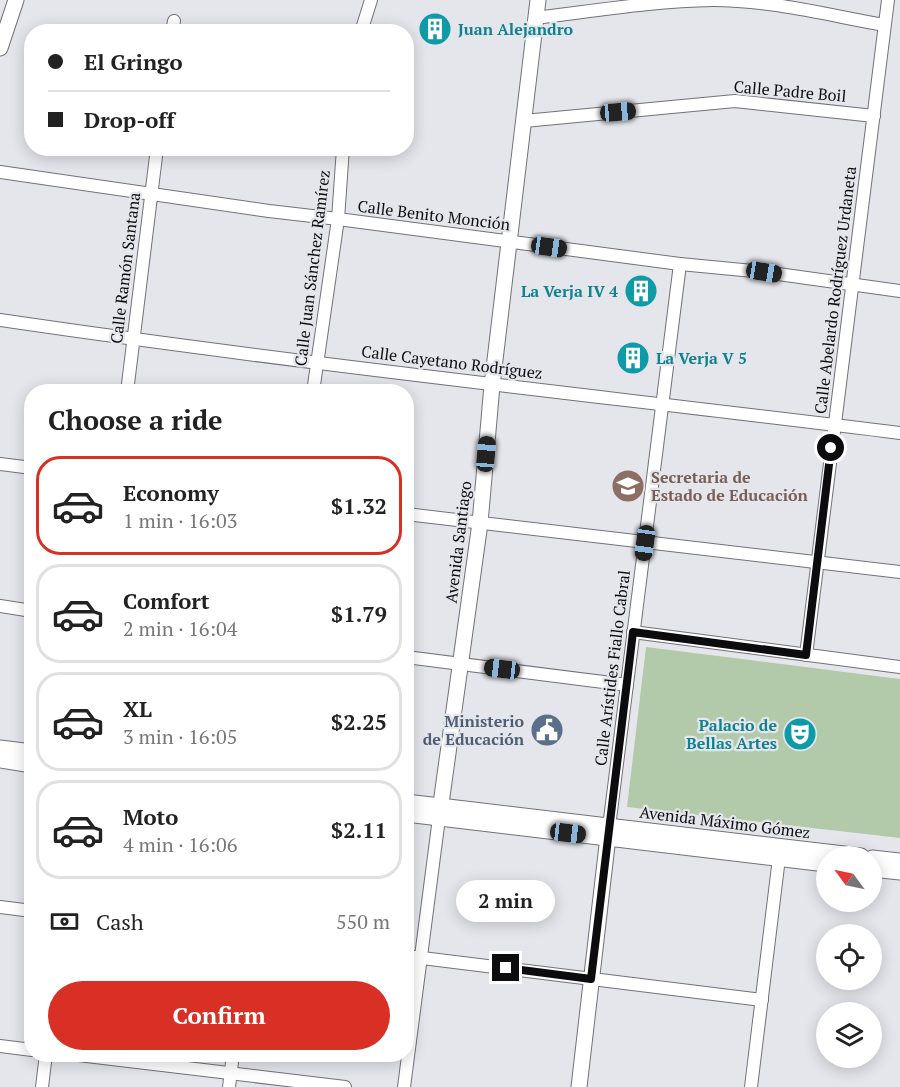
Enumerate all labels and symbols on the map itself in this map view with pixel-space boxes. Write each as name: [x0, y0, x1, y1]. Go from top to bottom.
building icon: Juan Alejandro: [417, 11, 453, 47]
place label: Juan Alejandro: [458, 18, 574, 40]
street label: Calle Padre Boil: [733, 75, 847, 107]
car: [599, 101, 637, 123]
street label: Calle Abelardo Rodríguez Urdaneta: [809, 165, 861, 415]
street label: Calle Juan Sánchez Ramírez: [289, 169, 335, 367]
street label: Calle Ramón Santana: [105, 191, 145, 345]
street label: Calle Benito Monción: [356, 195, 512, 235]
car: [530, 236, 568, 258]
car: [745, 260, 783, 284]
building icon: La Verja IV 4: [623, 273, 659, 309]
place label: La Verja IV 4: [521, 280, 618, 302]
street label: Calle Cayetano Rodríguez: [360, 340, 544, 384]
building icon: La Verja V 5: [615, 340, 651, 376]
place label: La Verja V 5: [656, 347, 747, 369]
route start: [817, 434, 844, 461]
car: [475, 435, 497, 473]
place label: Secretaria de Estado de Educación: [651, 466, 809, 506]
school or university icon: Secretaria de Estado de Educación: [610, 468, 646, 504]
street label: Avenida Santiago: [440, 479, 476, 604]
car: [634, 524, 656, 562]
street label: Calle Arístides Fiallo Cabral: [589, 569, 635, 767]
car: [483, 658, 521, 680]
place label: Ministerio de Educación: [423, 710, 525, 750]
public building icon: Ministerio de Educación: [529, 712, 565, 748]
place label: Palacio de Bellas Artes: [686, 714, 777, 754]
theatre icon: Palacio de Bellas Artes: [782, 716, 818, 752]
street label: Avenida Máximo Gómez: [638, 801, 812, 843]
car: [549, 822, 587, 844]
north arrow: [816, 846, 882, 912]
callout: 2 min: [456, 881, 556, 923]
route end: [492, 954, 519, 981]

